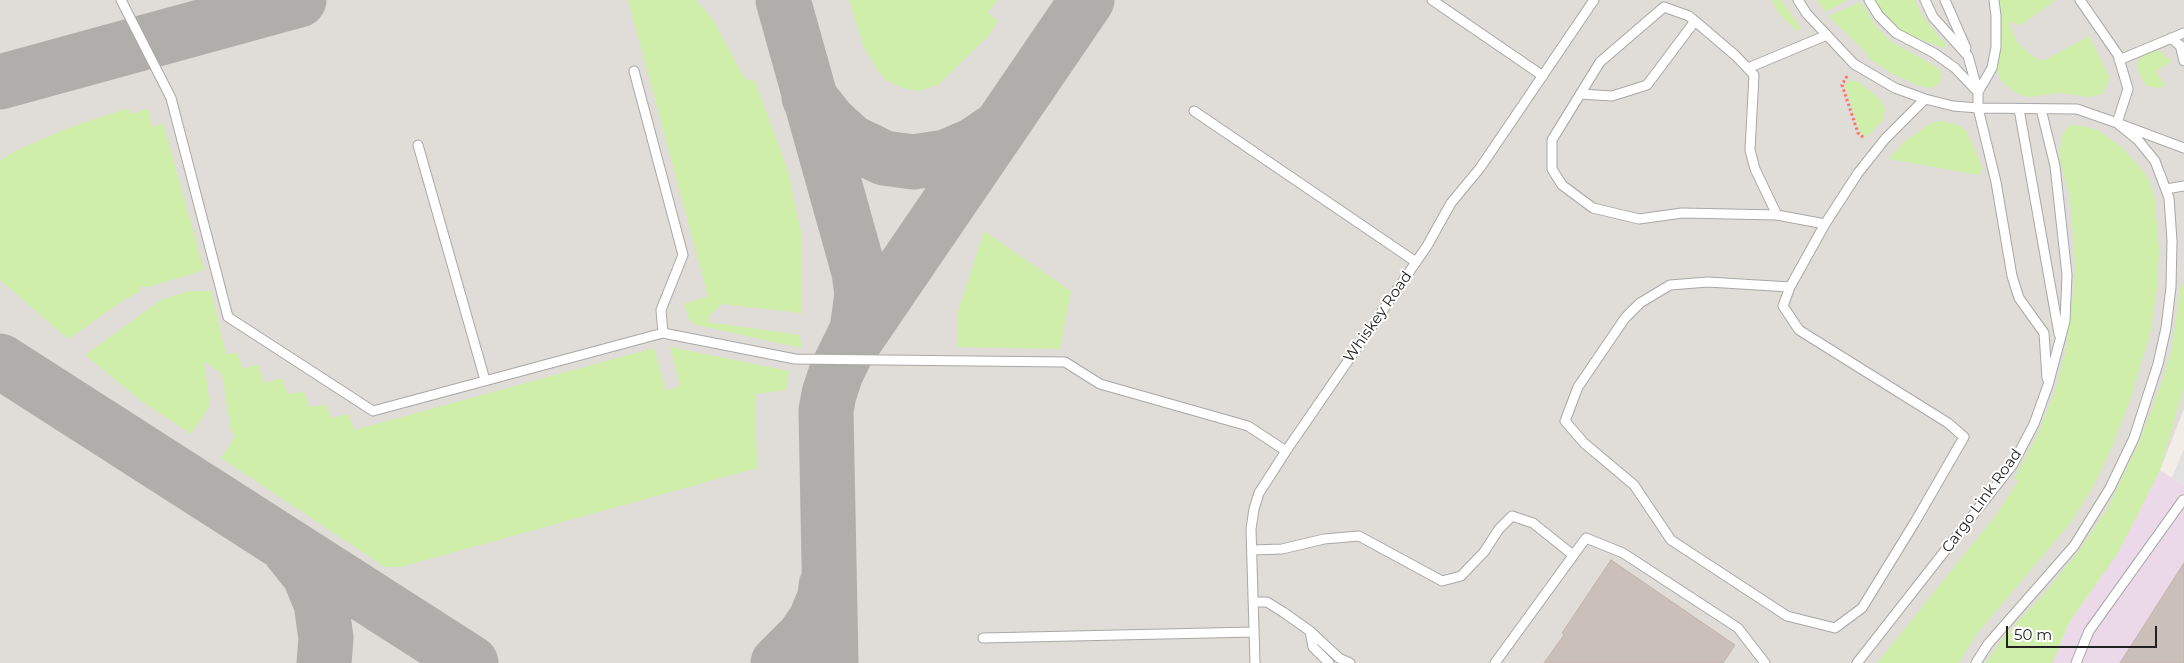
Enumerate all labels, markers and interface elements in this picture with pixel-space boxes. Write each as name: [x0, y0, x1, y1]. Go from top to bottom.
street label: Whiskey Road: [1340, 268, 1416, 366]
street label: Cargo Link Road: [1938, 446, 2026, 556]
scale bar: [2009, 616, 2160, 648]
text: 50 m: [2014, 625, 2052, 644]

